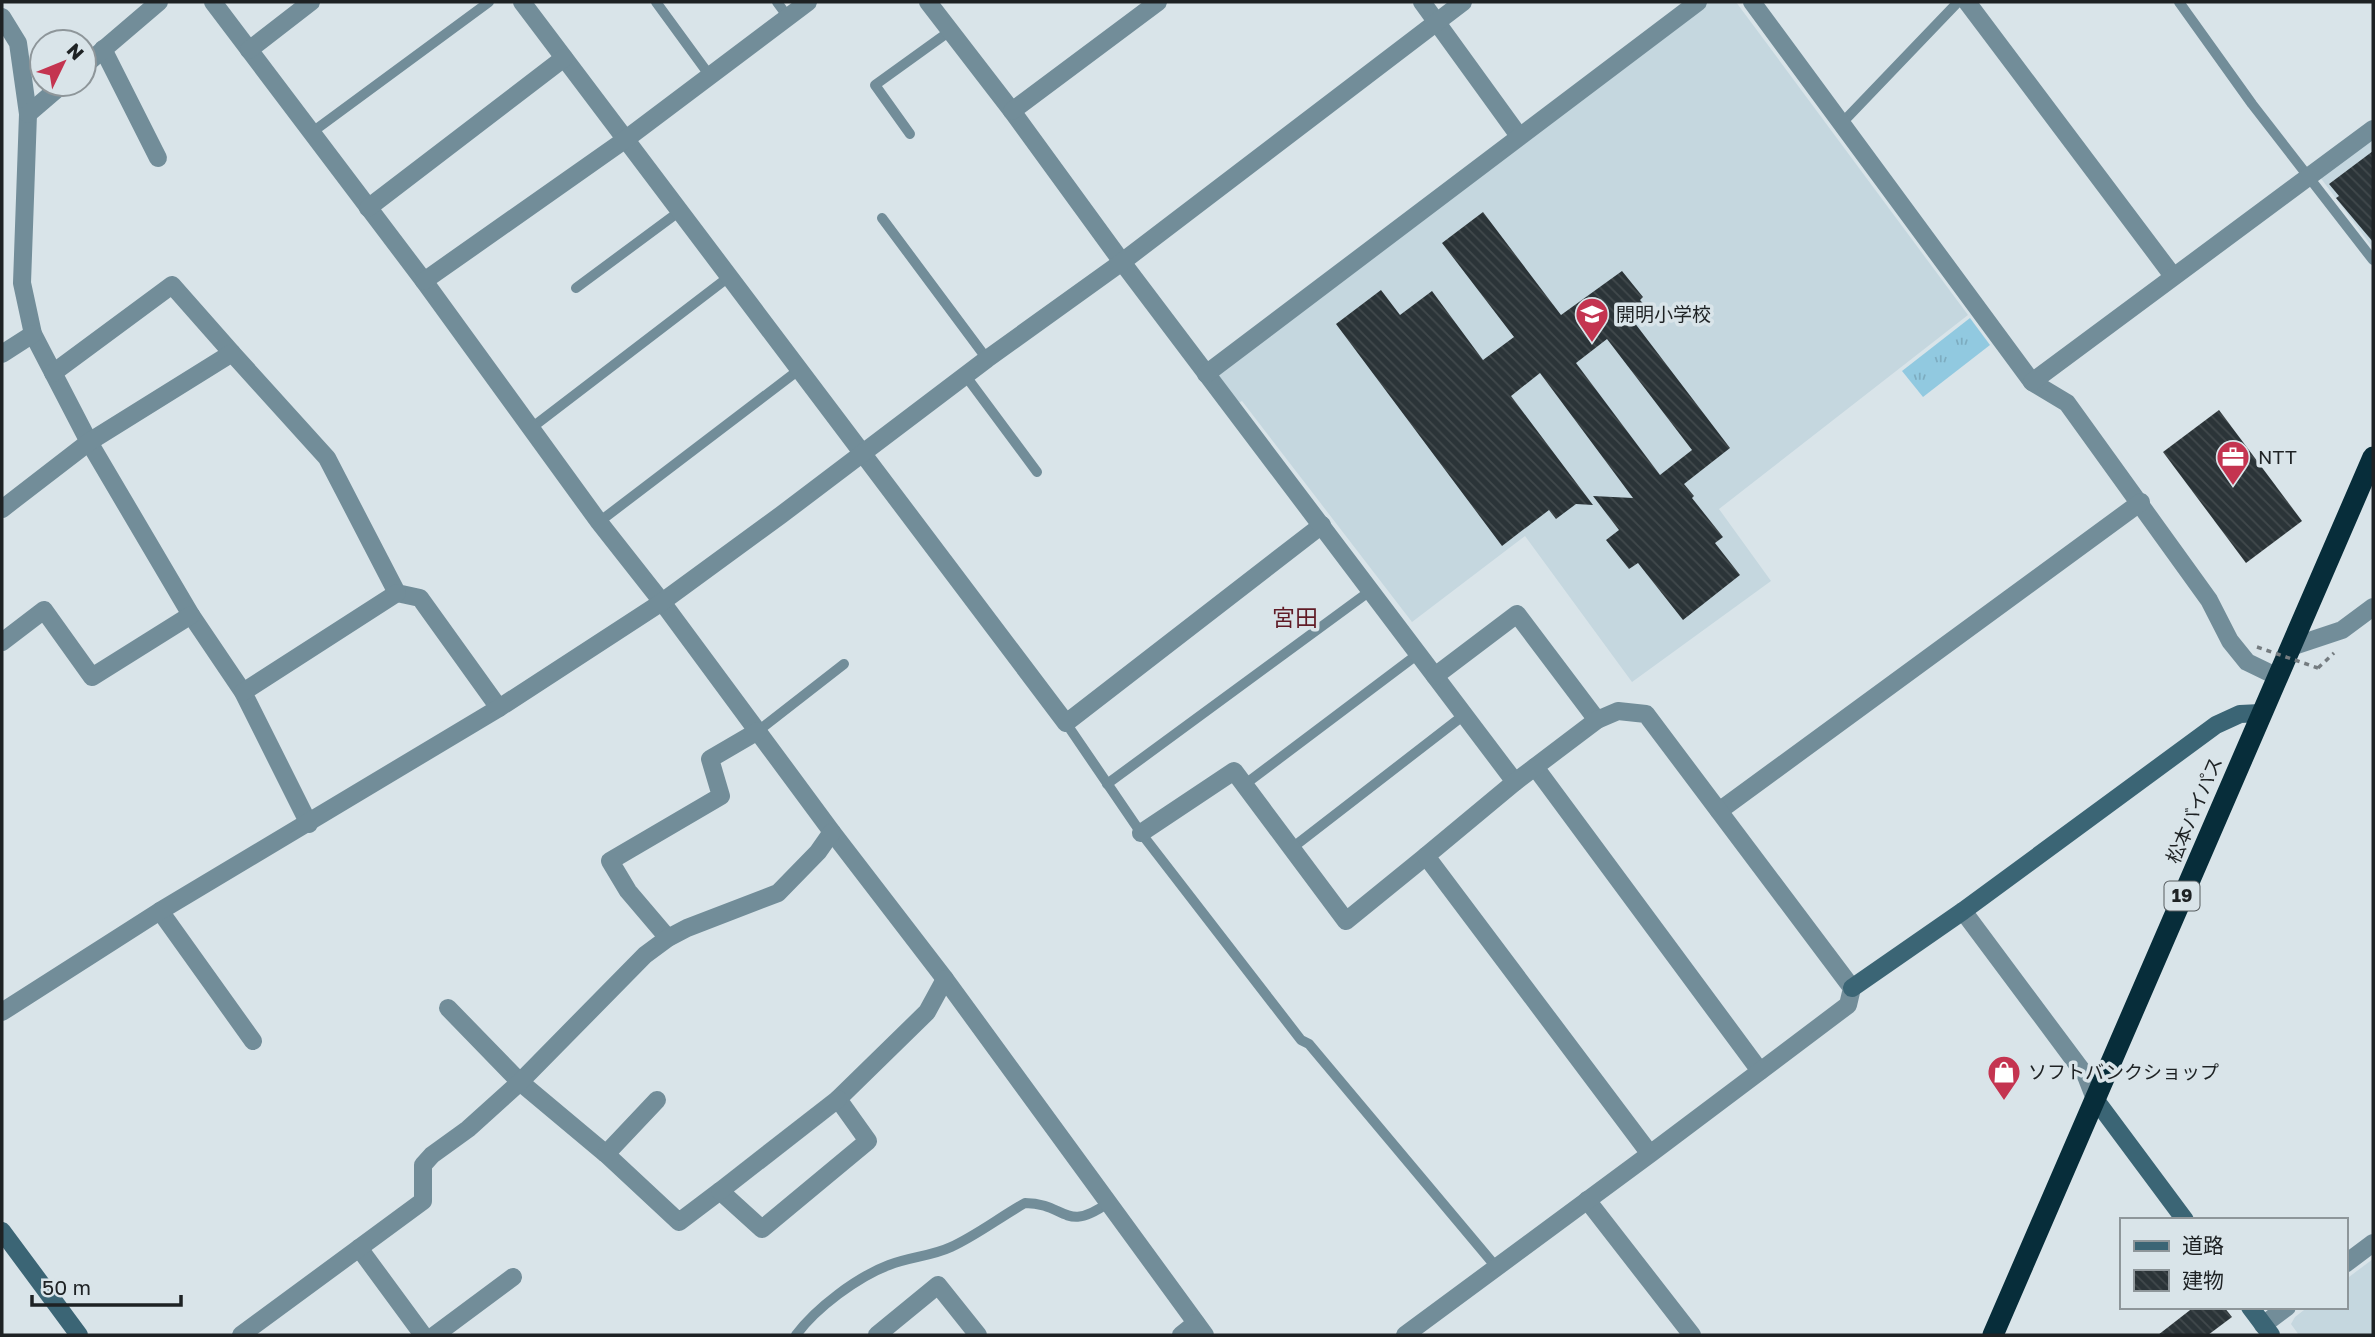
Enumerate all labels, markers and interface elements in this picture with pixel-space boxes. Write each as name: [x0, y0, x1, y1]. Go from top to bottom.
north arrow: [28, 28, 98, 98]
text: N: [62, 38, 89, 64]
school or university icon: 開明小学校: [1573, 295, 1611, 344]
place label: 開明小学校: [1616, 302, 1711, 325]
office icon: NTT: [2214, 438, 2252, 487]
place label: NTT: [2258, 445, 2297, 468]
district label: 宮田: [1272, 603, 1318, 631]
street label: 松本バイパス: [2161, 753, 2226, 867]
road number: 19: [2164, 882, 2200, 911]
shop icon: ソフトバンクショップ: [1985, 1053, 2023, 1102]
place label: ソフトバンクショップ: [2028, 1060, 2219, 1083]
legend: [2120, 1218, 2347, 1309]
text: 道路: [2182, 1232, 2224, 1258]
scale bar: [32, 1264, 180, 1308]
text: 建物: [2182, 1267, 2224, 1293]
text: 50 m: [42, 1274, 91, 1300]

